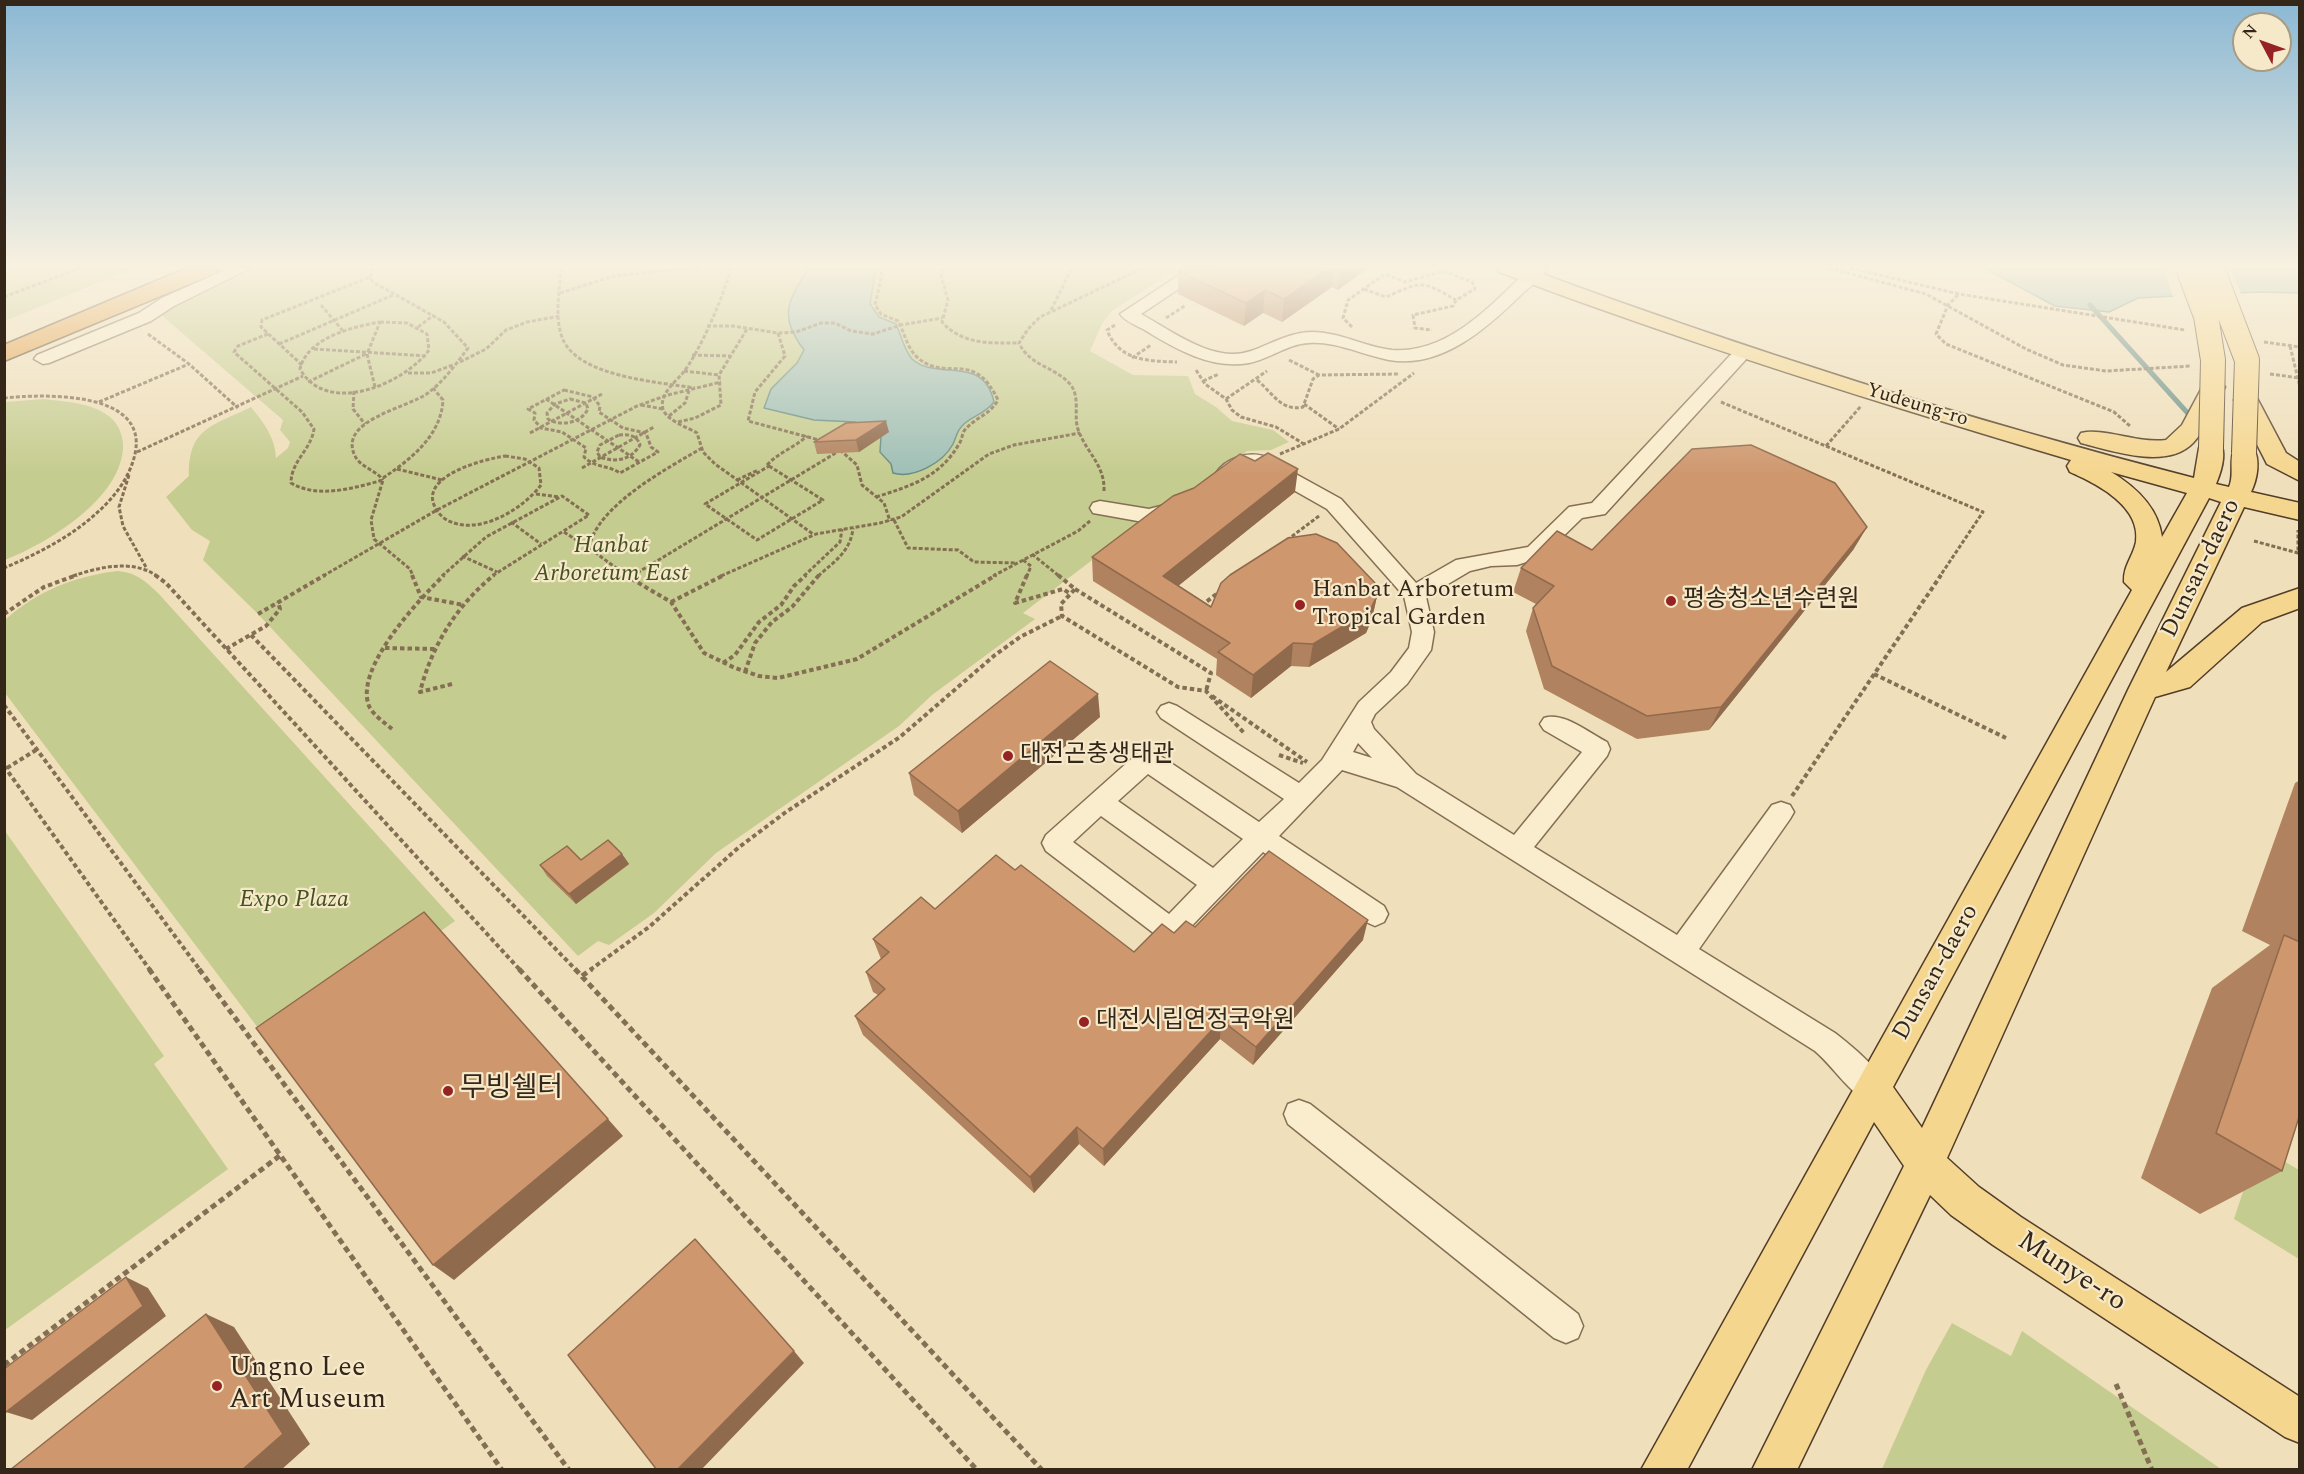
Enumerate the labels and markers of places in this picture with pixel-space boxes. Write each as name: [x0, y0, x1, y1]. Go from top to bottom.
place label: Hanbat Arboretum Tropical Garden: [1312, 577, 1514, 633]
place label: 평송청소년수련원: [1683, 587, 1860, 615]
marker: 평송청소년수련원: [1664, 594, 1678, 608]
marker: Hanbat Arboretum Tropical Garden: [1293, 598, 1307, 612]
place label: 대전곤충생태관: [1020, 742, 1175, 770]
marker: 대전곤충생태관: [1001, 749, 1015, 763]
place label: 대전시립연정국악원: [1096, 1008, 1295, 1036]
marker: 대전시립연정국악원: [1077, 1015, 1091, 1029]
place label: 무빙쉘터: [460, 1074, 563, 1108]
marker: 무빙쉘터: [441, 1084, 455, 1098]
place label: Ungno Lee Art Museum: [229, 1353, 386, 1419]
marker: Ungno Lee Art Museum: [210, 1379, 224, 1393]

